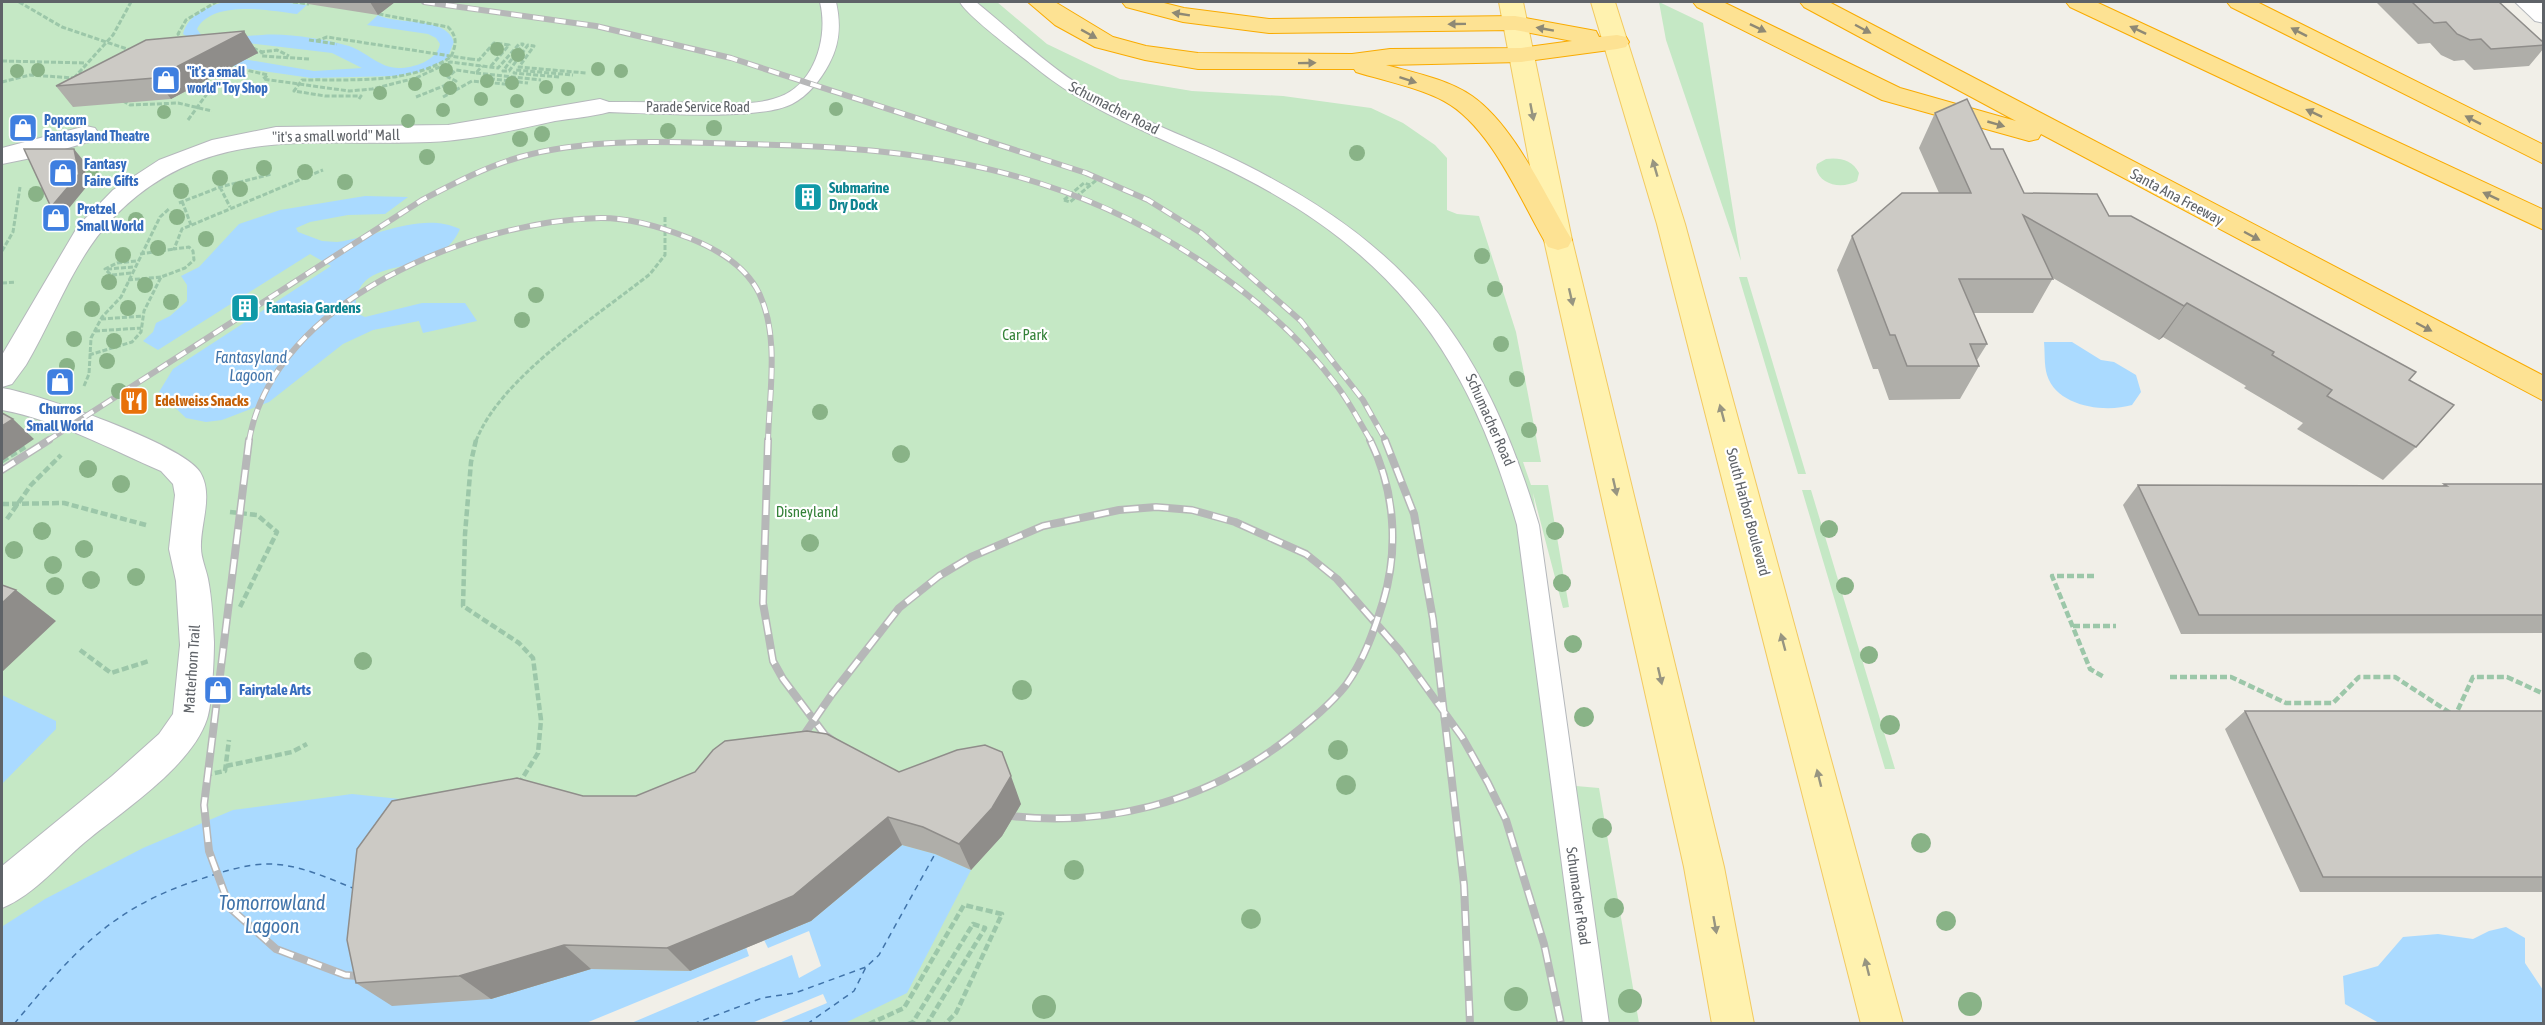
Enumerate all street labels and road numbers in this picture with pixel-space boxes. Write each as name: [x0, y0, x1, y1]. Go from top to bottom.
street label: Schumacher Road: [1066, 78, 1162, 138]
street label: Parade Service Road: [646, 99, 750, 115]
street label: "it's a small world" Mall: [272, 126, 400, 145]
street label: Santa Ana Freeway: [2128, 165, 2227, 228]
street label: Schumacher Road: [1463, 371, 1518, 468]
street label: South Harbor Boulevard: [1723, 446, 1774, 578]
street label: Matterhorn Trail: [180, 624, 203, 714]
street label: Schumacher Road: [1563, 846, 1594, 946]

